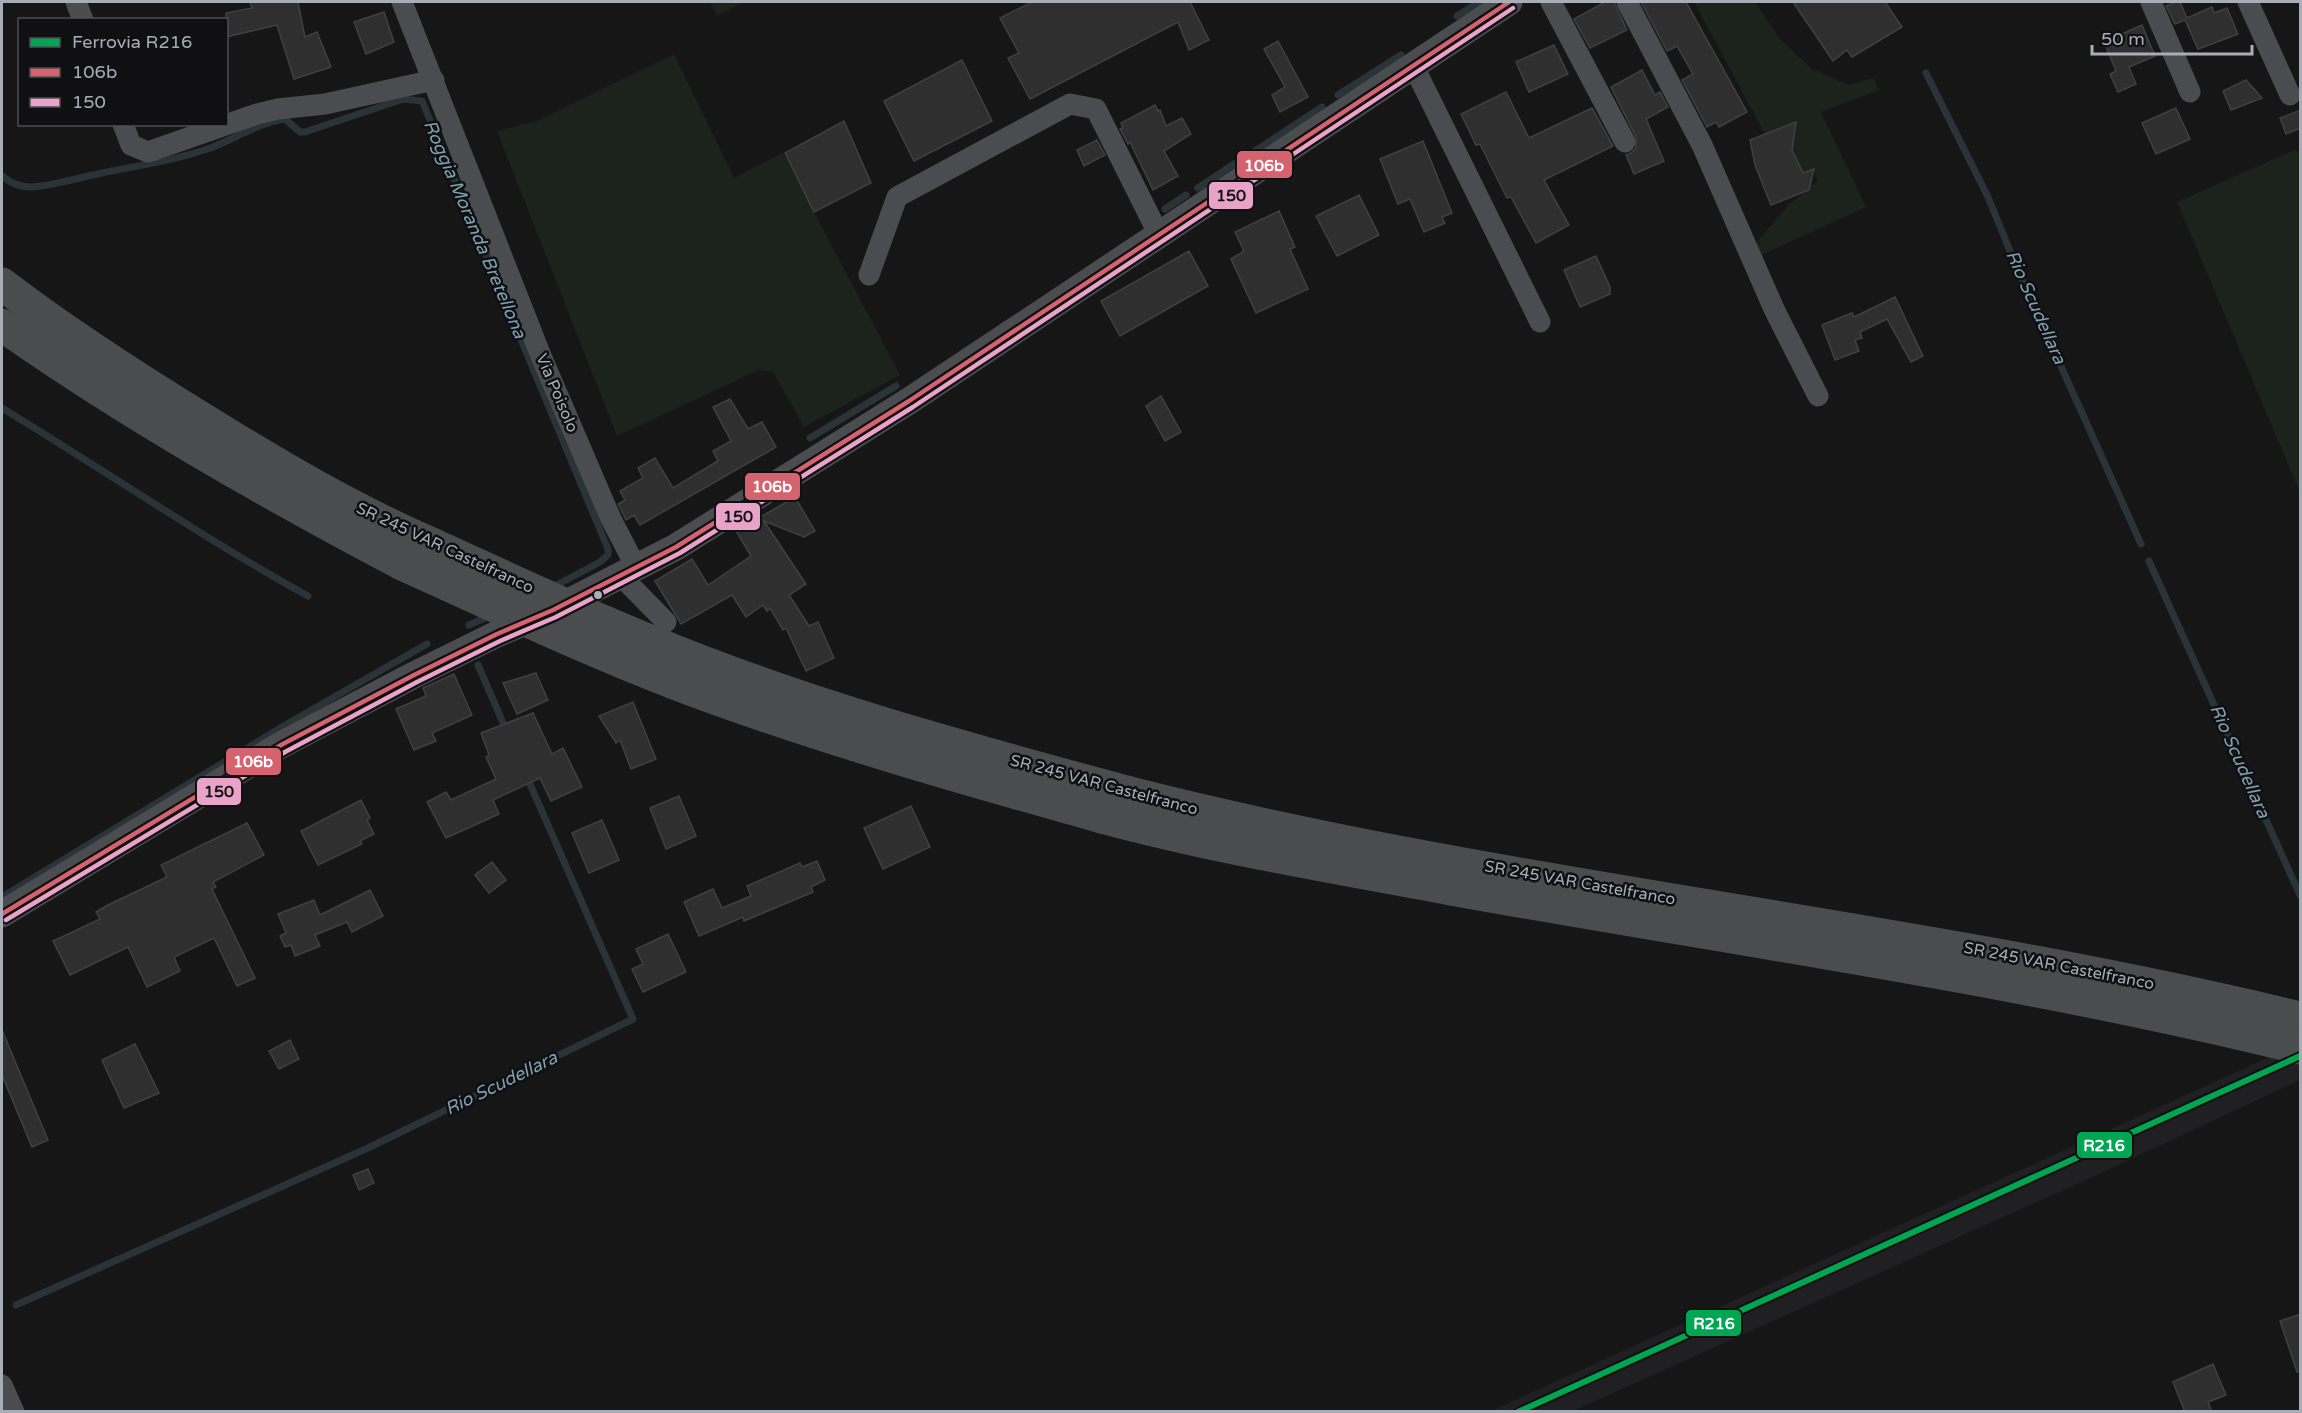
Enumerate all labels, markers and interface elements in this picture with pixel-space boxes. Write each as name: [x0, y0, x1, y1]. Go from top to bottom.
legend: [18, 18, 228, 126]
scale bar: [2092, 18, 2252, 56]
text: 50 m: [2101, 28, 2145, 50]
text: Ferrovia R216: [72, 31, 192, 53]
text: 106b: [72, 61, 117, 83]
text: 150: [72, 91, 106, 113]
water label: Roggia Moranda Bretellona: [419, 117, 531, 342]
line badge: 106b: [1236, 150, 1293, 179]
text: 106b: [1244, 156, 1284, 176]
line badge: 150: [1208, 181, 1254, 210]
text: 150: [1216, 186, 1246, 206]
water label: Rio Scudellara: [2001, 247, 2071, 368]
street label: Via Poisolo: [531, 351, 583, 435]
line badge: 106b: [744, 472, 801, 501]
text: 106b: [752, 477, 792, 497]
street label: SR 245 VAR Castelfranco: [353, 498, 537, 598]
line badge: 150: [715, 502, 761, 531]
text: 150: [723, 507, 753, 527]
unlabelled marker: [592, 589, 604, 601]
water label: Rio Scudellara: [2205, 701, 2275, 822]
line badge: 106b: [225, 747, 282, 776]
street label: SR 245 VAR Castelfranco: [1008, 750, 1200, 820]
text: 106b: [233, 752, 273, 772]
line badge: 150: [196, 777, 242, 806]
text: 150: [204, 782, 234, 802]
street label: SR 245 VAR Castelfranco: [1483, 856, 1677, 910]
street label: SR 245 VAR Castelfranco: [1962, 938, 2156, 994]
water label: Rio Scudellara: [441, 1046, 562, 1120]
line badge: R216: [2076, 1131, 2133, 1159]
text: R216: [2083, 1136, 2125, 1156]
line badge: R216: [1685, 1309, 1742, 1337]
text: R216: [1693, 1314, 1735, 1334]

